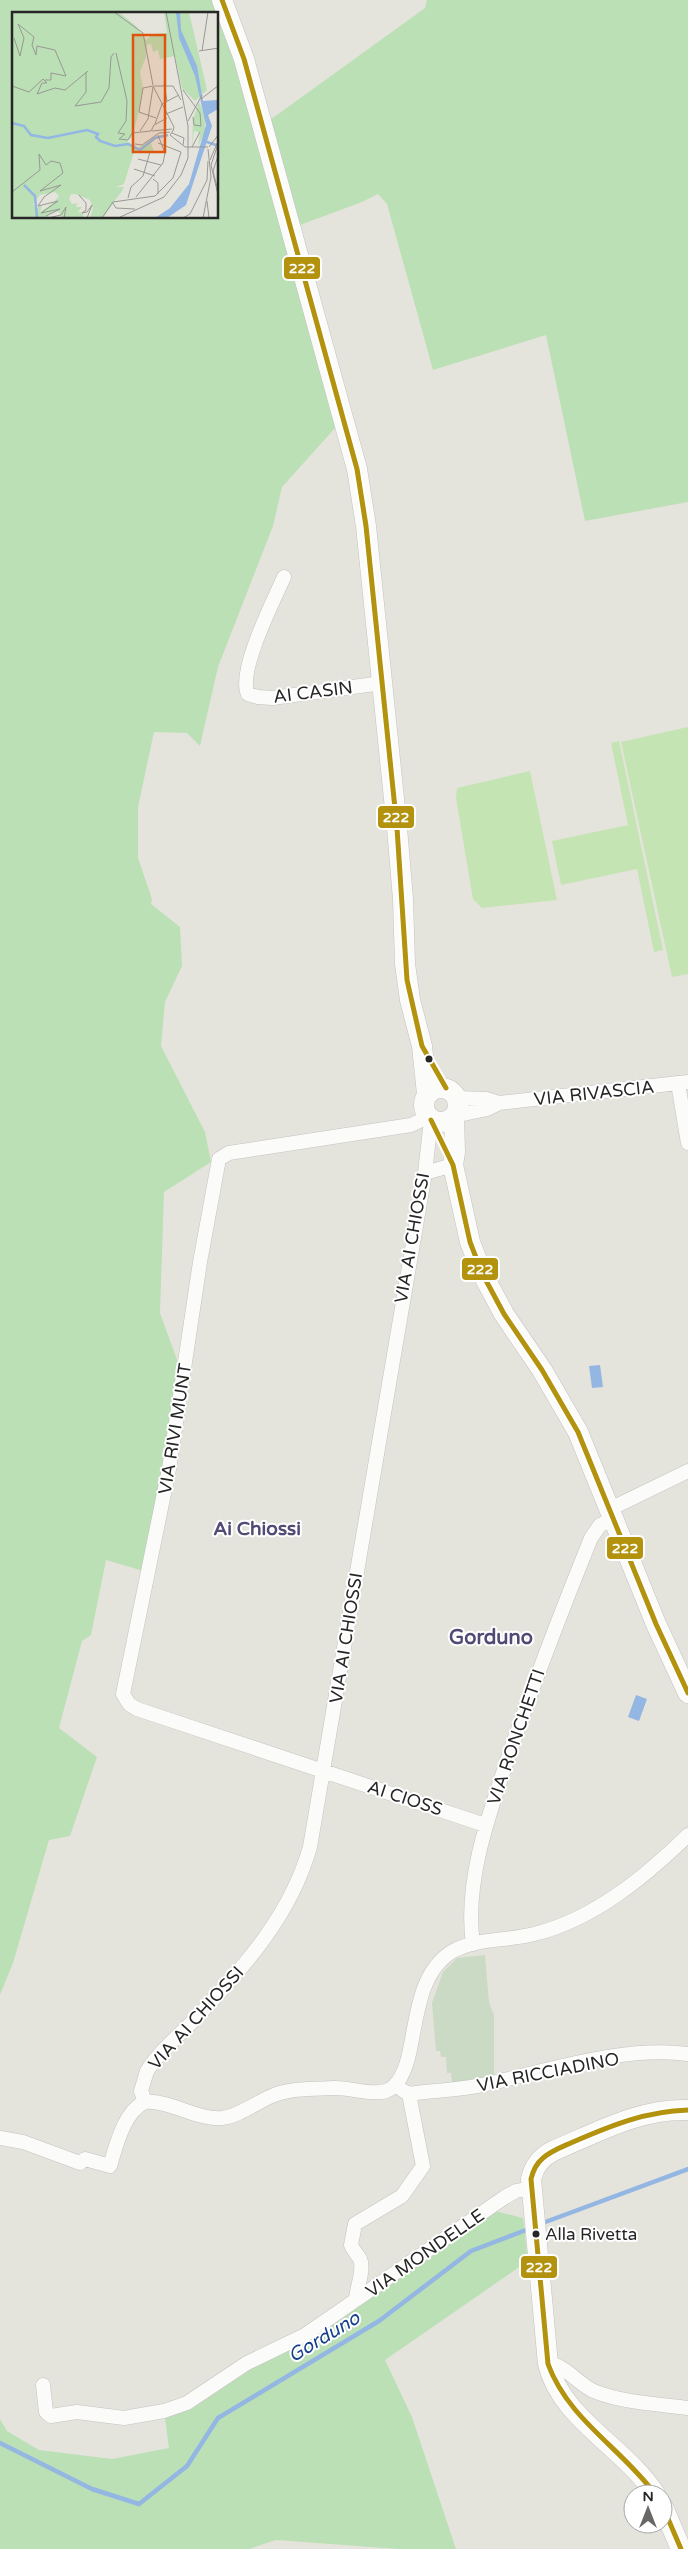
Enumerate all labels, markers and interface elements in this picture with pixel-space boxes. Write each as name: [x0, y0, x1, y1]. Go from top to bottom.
inset map: [12, 12, 219, 219]
line badge: 222: [283, 256, 321, 280]
text: 222: [289, 260, 315, 277]
street label: AI CASIN: [272, 676, 354, 708]
line badge: 222: [377, 805, 415, 829]
text: 222: [383, 809, 409, 826]
unlabelled marker: [424, 1054, 434, 1064]
street label: VIA RIVASCIA: [533, 1076, 655, 1110]
street label: VIA AI CHIOSSI: [390, 1171, 434, 1305]
line badge: 222: [461, 1257, 499, 1281]
text: 222: [467, 1261, 493, 1278]
street label: VIA RIVI MUNT: [154, 1362, 196, 1496]
district label: Ai Chiossi: [213, 1518, 301, 1540]
line badge: 222: [606, 1536, 644, 1560]
text: 222: [612, 1540, 638, 1557]
street label: VIA AI CHIOSSI: [325, 1571, 367, 1705]
district label: Gorduno: [449, 1626, 533, 1650]
street label: VIA RONCHETTI: [482, 1666, 550, 1808]
street label: AI CIOSS: [365, 1776, 445, 1820]
street label: VIA AI CHIOSSI: [144, 1962, 248, 2074]
street label: VIA RICCIADINO: [475, 2047, 621, 2097]
street label: VIA MONDELLE: [362, 2204, 488, 2302]
place label: Alla Rivetta: [545, 2224, 637, 2245]
marker: Alla Rivetta: [531, 2229, 541, 2239]
line badge: 222: [520, 2255, 558, 2279]
text: 222: [526, 2259, 552, 2276]
water label: Gorduno: [284, 2306, 365, 2367]
north arrow: [623, 2484, 673, 2534]
text: N: [642, 2488, 654, 2505]

